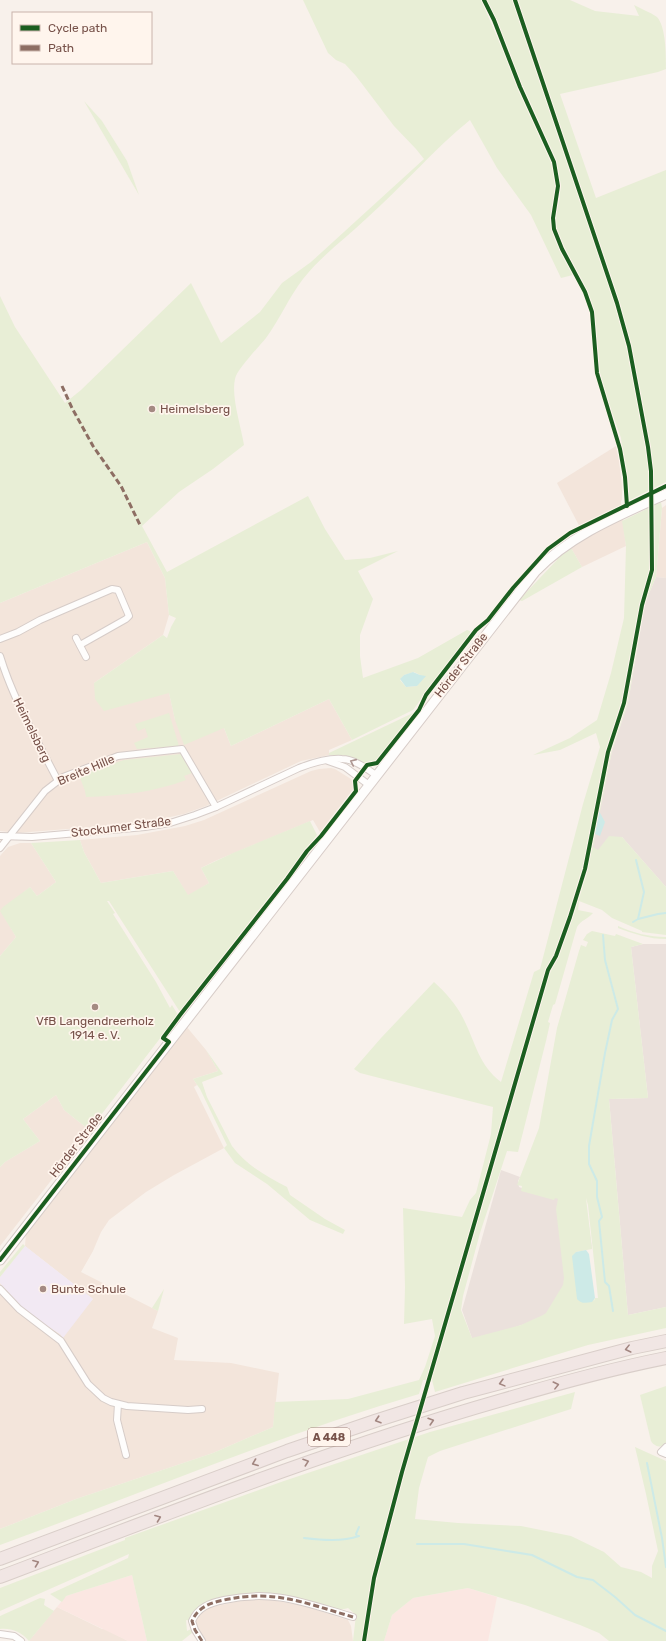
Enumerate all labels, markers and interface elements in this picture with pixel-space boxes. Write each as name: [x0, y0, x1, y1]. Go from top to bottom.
legend: [12, 12, 152, 64]
text: Cycle path: [48, 21, 107, 35]
text: Path: [48, 41, 74, 55]
place label: Heimelsberg: [160, 402, 230, 416]
marker: Heimelsberg: [147, 404, 157, 414]
street label: Hörder Straße: [431, 630, 491, 700]
street label: Heimelsberg: [10, 695, 54, 765]
street label: Breite Hille: [55, 752, 117, 788]
one-way arrow: [349, 759, 356, 767]
street label: Stockumer Straße: [70, 814, 172, 840]
marker: VfB Langendreerholz 1914 e. V.: [90, 1002, 100, 1012]
place label: VfB Langendreerholz 1914 e. V.: [36, 1014, 154, 1042]
street label: Hörder Straße: [46, 1110, 106, 1180]
place label: Bunte Schule: [51, 1282, 126, 1296]
marker: Bunte Schule: [38, 1284, 48, 1294]
one-way arrow: [625, 1345, 631, 1353]
one-way arrow: [499, 1378, 506, 1387]
one-way arrow: [553, 1381, 559, 1389]
one-way arrow: [374, 1415, 381, 1424]
one-way arrow: [427, 1417, 434, 1426]
road number: A 448: [308, 1428, 350, 1446]
one-way arrow: [252, 1459, 259, 1467]
one-way arrow: [303, 1459, 310, 1467]
one-way arrow: [155, 1514, 162, 1522]
one-way arrow: [33, 1560, 40, 1568]

